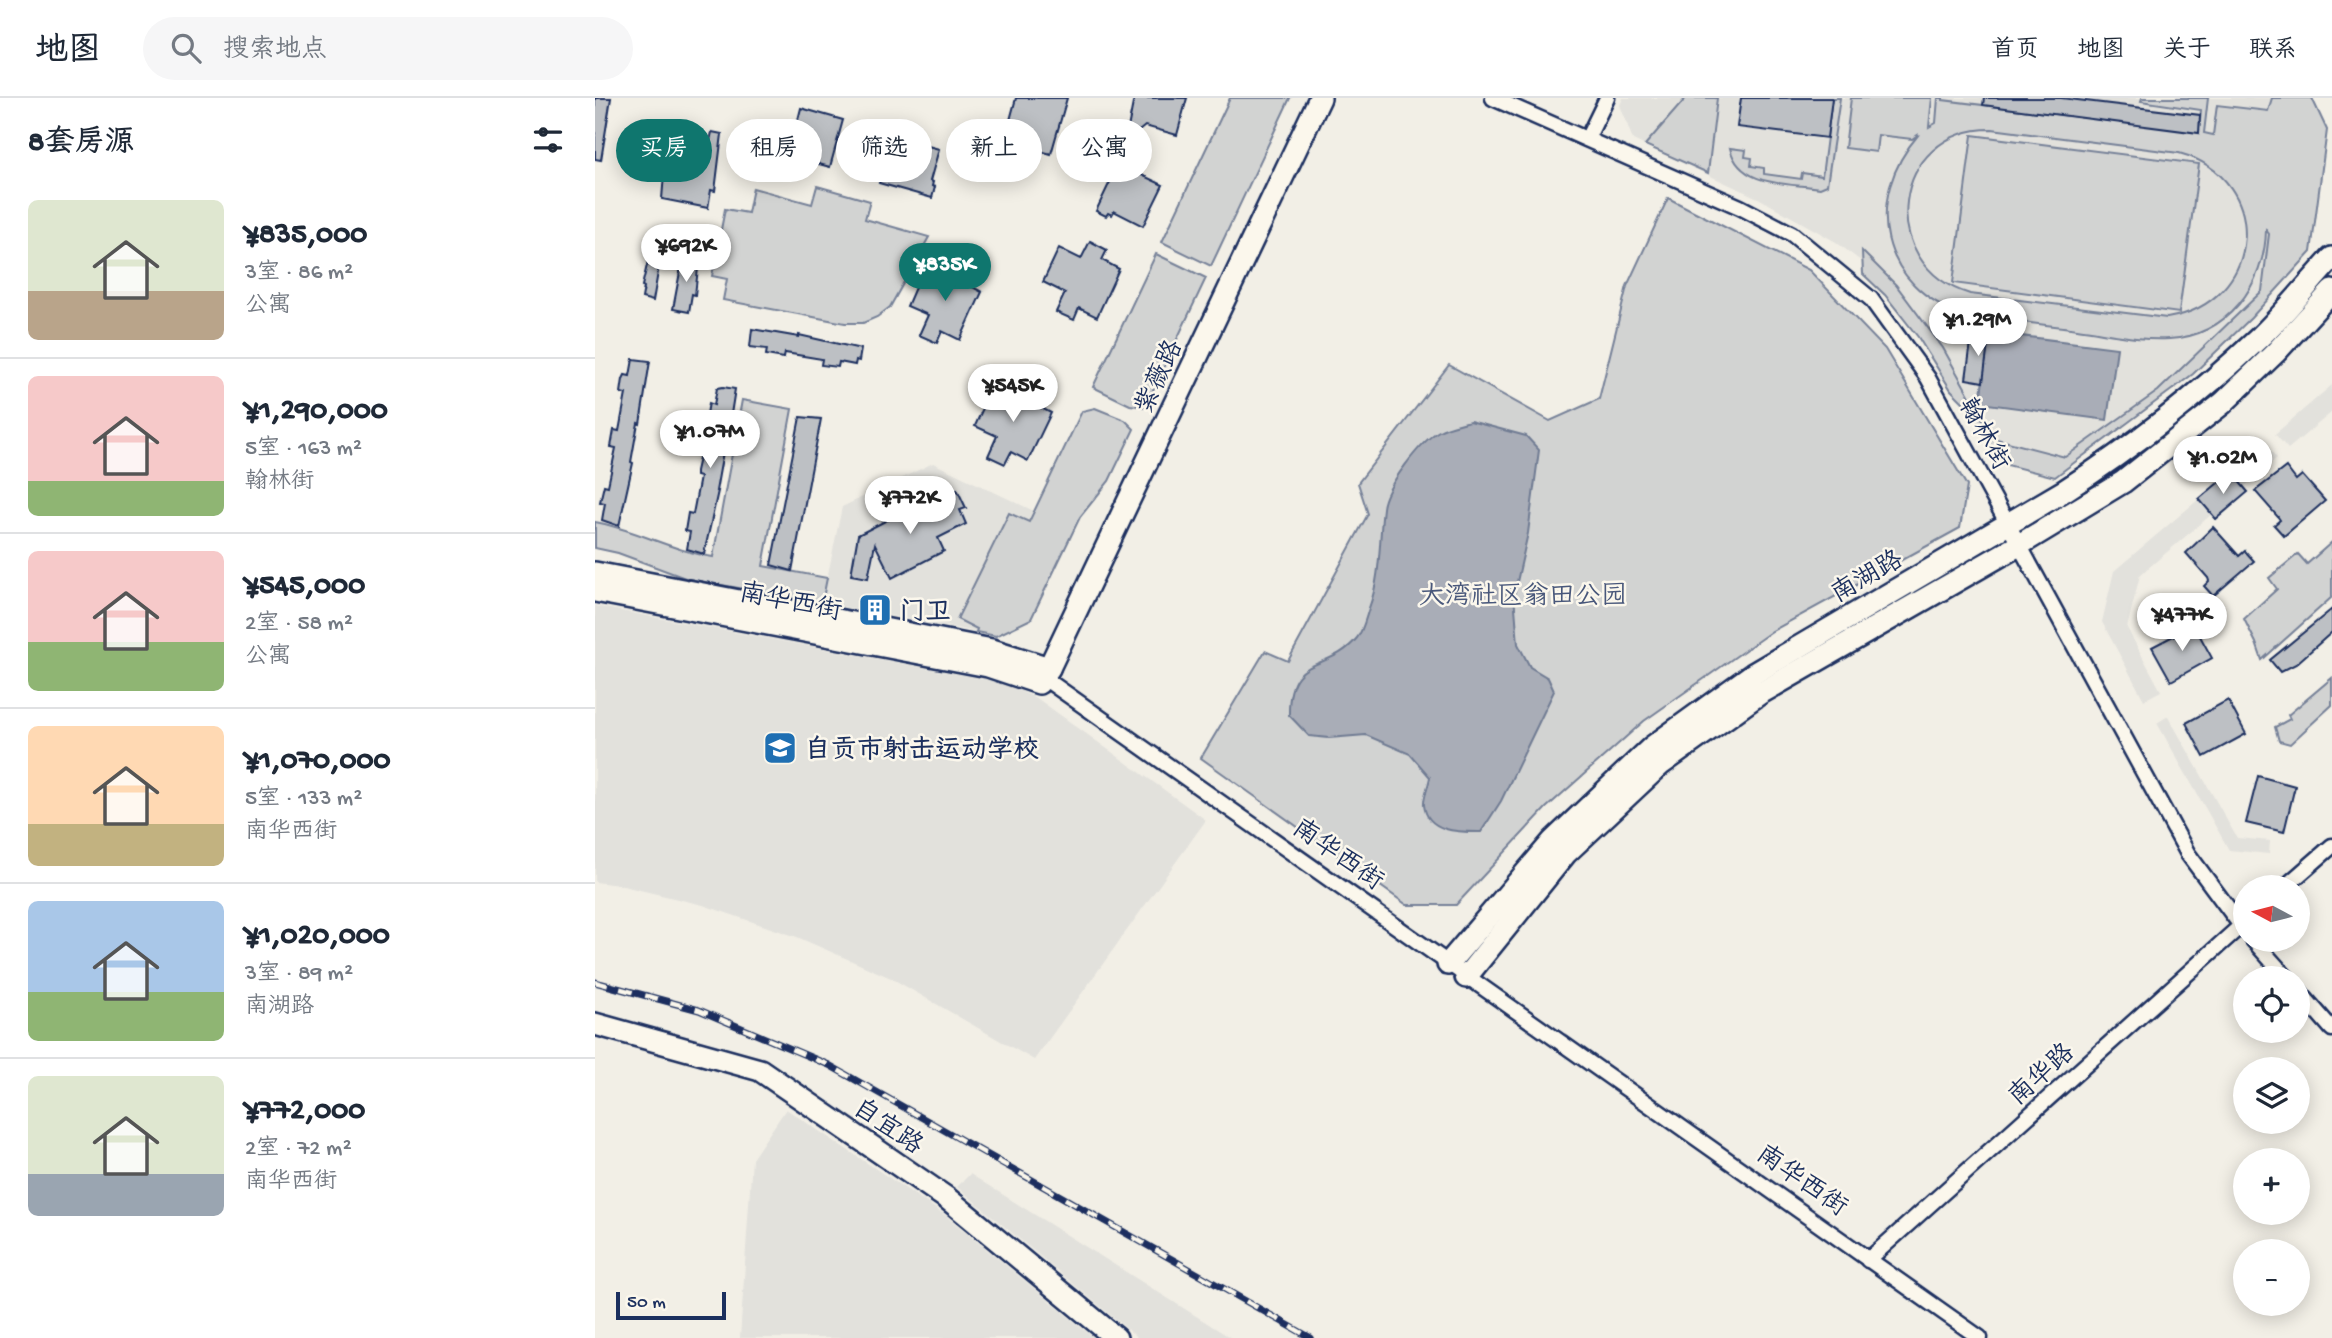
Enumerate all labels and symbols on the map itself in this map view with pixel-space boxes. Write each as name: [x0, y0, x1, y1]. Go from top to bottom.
pin: ¥692K: [637, 225, 735, 284]
pin: ¥835K: [896, 244, 994, 303]
pin: ¥1.29M: [1921, 299, 2035, 358]
street label: 紫薇路: [1129, 335, 1192, 420]
pin: ¥545K: [964, 364, 1062, 424]
street label: 翰林街: [1950, 393, 2016, 477]
pin: ¥1.07M: [653, 410, 767, 470]
pin: ¥1.02M: [2166, 436, 2280, 496]
pin: ¥772K: [861, 476, 959, 536]
street label: 南湖路: [1826, 544, 1910, 612]
street label: 南华西街: [736, 577, 845, 630]
park label: 大湾社区翁田公园: [1419, 581, 1627, 614]
building icon: 门卫: [856, 591, 894, 629]
pin: ¥477K: [2133, 594, 2231, 653]
place label: 门卫: [899, 598, 951, 630]
school or university icon: 自贡市射击运动学校: [761, 729, 799, 767]
place label: 自贡市射击运动学校: [805, 735, 1039, 768]
street label: 南华西街: [1285, 813, 1389, 899]
north arrow: [2233, 875, 2310, 952]
street label: 南华路: [2002, 1037, 2082, 1114]
street label: 自宜路: [845, 1092, 929, 1163]
street label: 南华西街: [1749, 1139, 1853, 1225]
scale bar: [616, 1289, 726, 1321]

